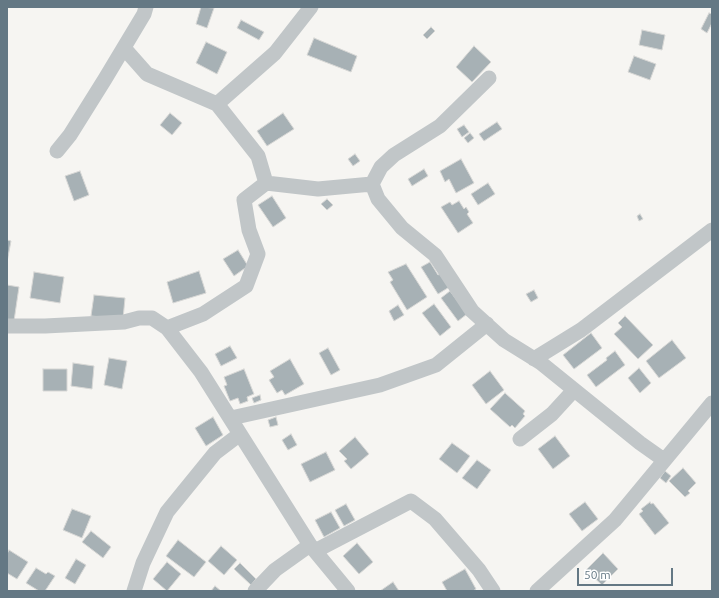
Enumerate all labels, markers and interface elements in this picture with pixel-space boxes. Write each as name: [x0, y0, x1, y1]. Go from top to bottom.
scale bar: [579, 560, 675, 586]
text: 50 m: [584, 568, 611, 581]

